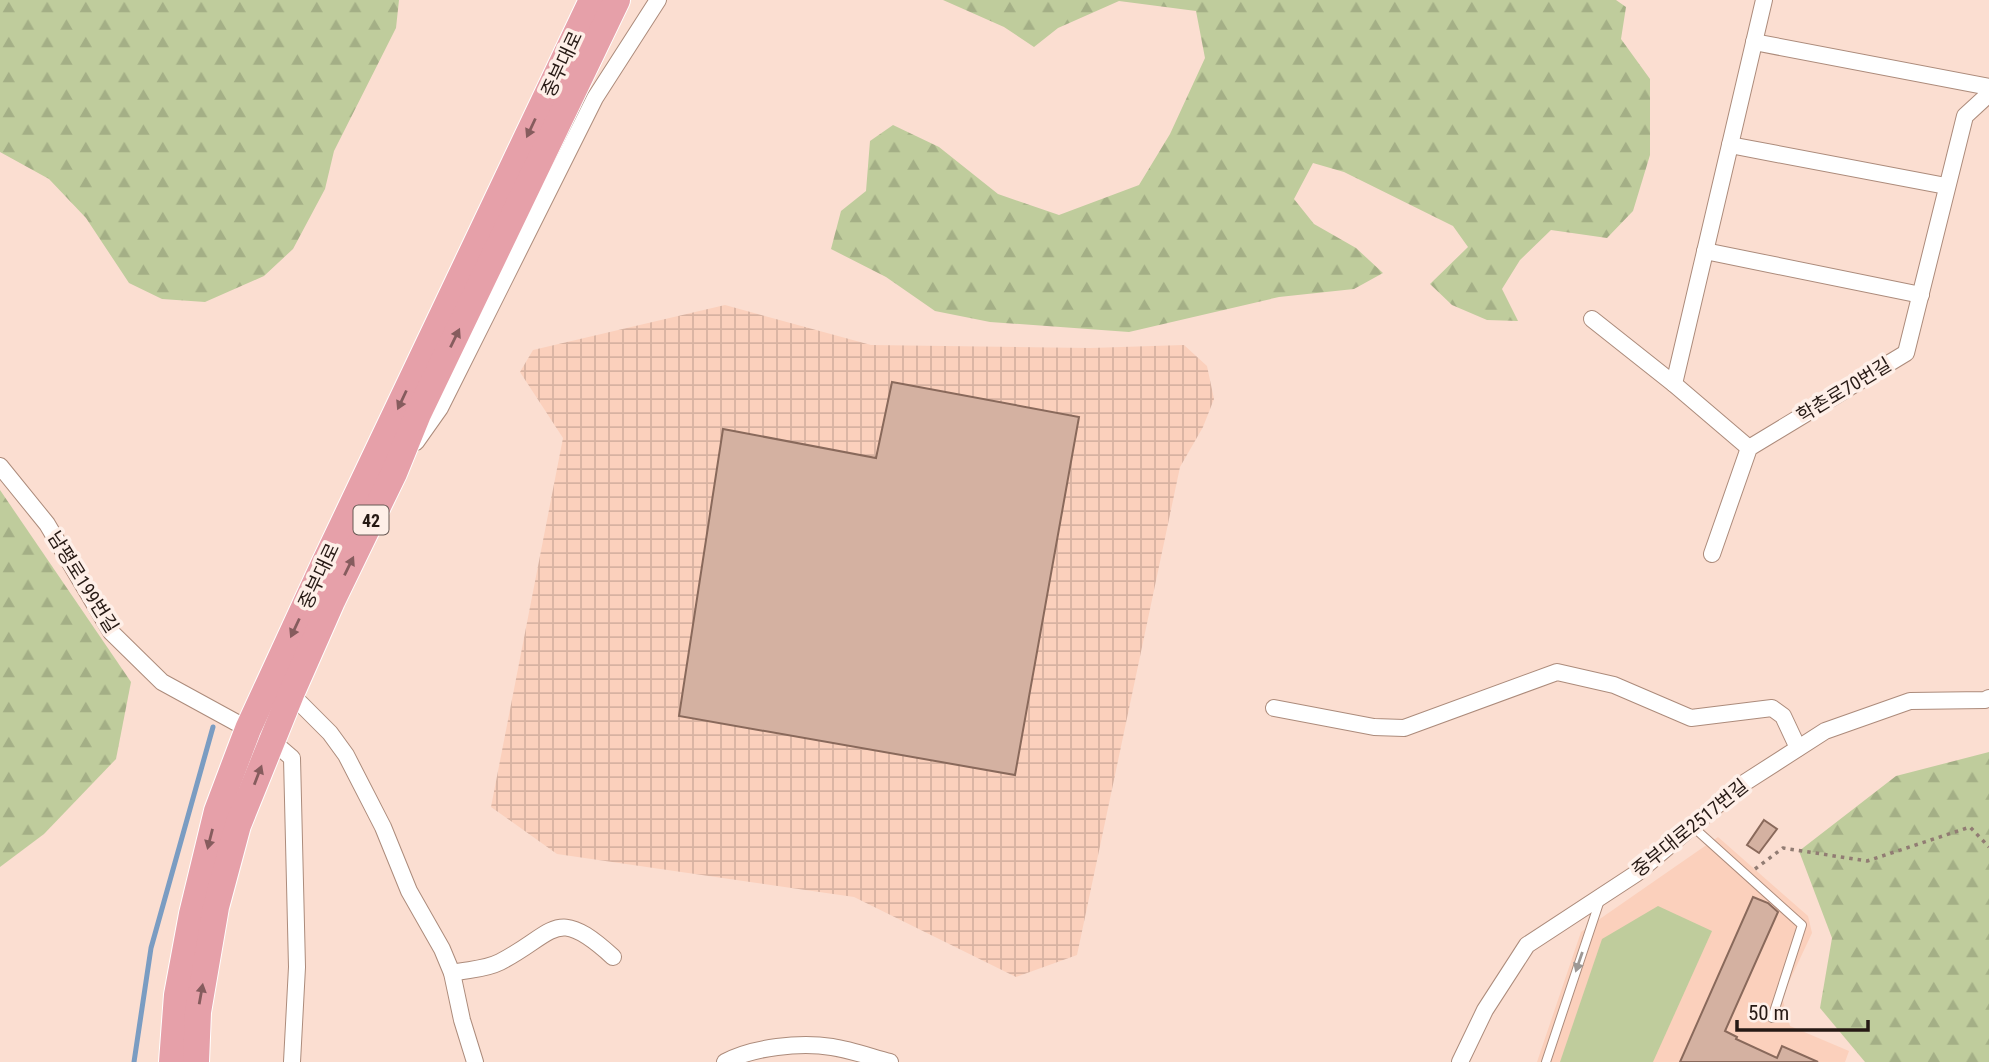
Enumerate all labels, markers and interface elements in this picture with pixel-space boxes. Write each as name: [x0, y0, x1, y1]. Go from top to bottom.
street label: 중부대로: [537, 27, 587, 101]
one-way arrow: [526, 118, 537, 138]
one-way arrow: [449, 328, 460, 348]
street label: 학촌로70번길: [1793, 353, 1895, 427]
one-way arrow: [396, 390, 408, 410]
road number: 42: [354, 506, 388, 534]
street label: 남평로199번길: [43, 527, 123, 637]
street label: 중부대로: [294, 539, 344, 613]
one-way arrow: [343, 556, 355, 576]
one-way arrow: [289, 618, 301, 638]
one-way arrow: [252, 764, 263, 785]
street label: 중부대로2517번길: [1627, 774, 1753, 882]
one-way arrow: [204, 828, 215, 850]
one-way arrow: [1574, 951, 1584, 972]
one-way arrow: [196, 983, 207, 1005]
scale bar: [1737, 988, 1868, 1032]
text: 50 m: [1748, 1001, 1789, 1025]

